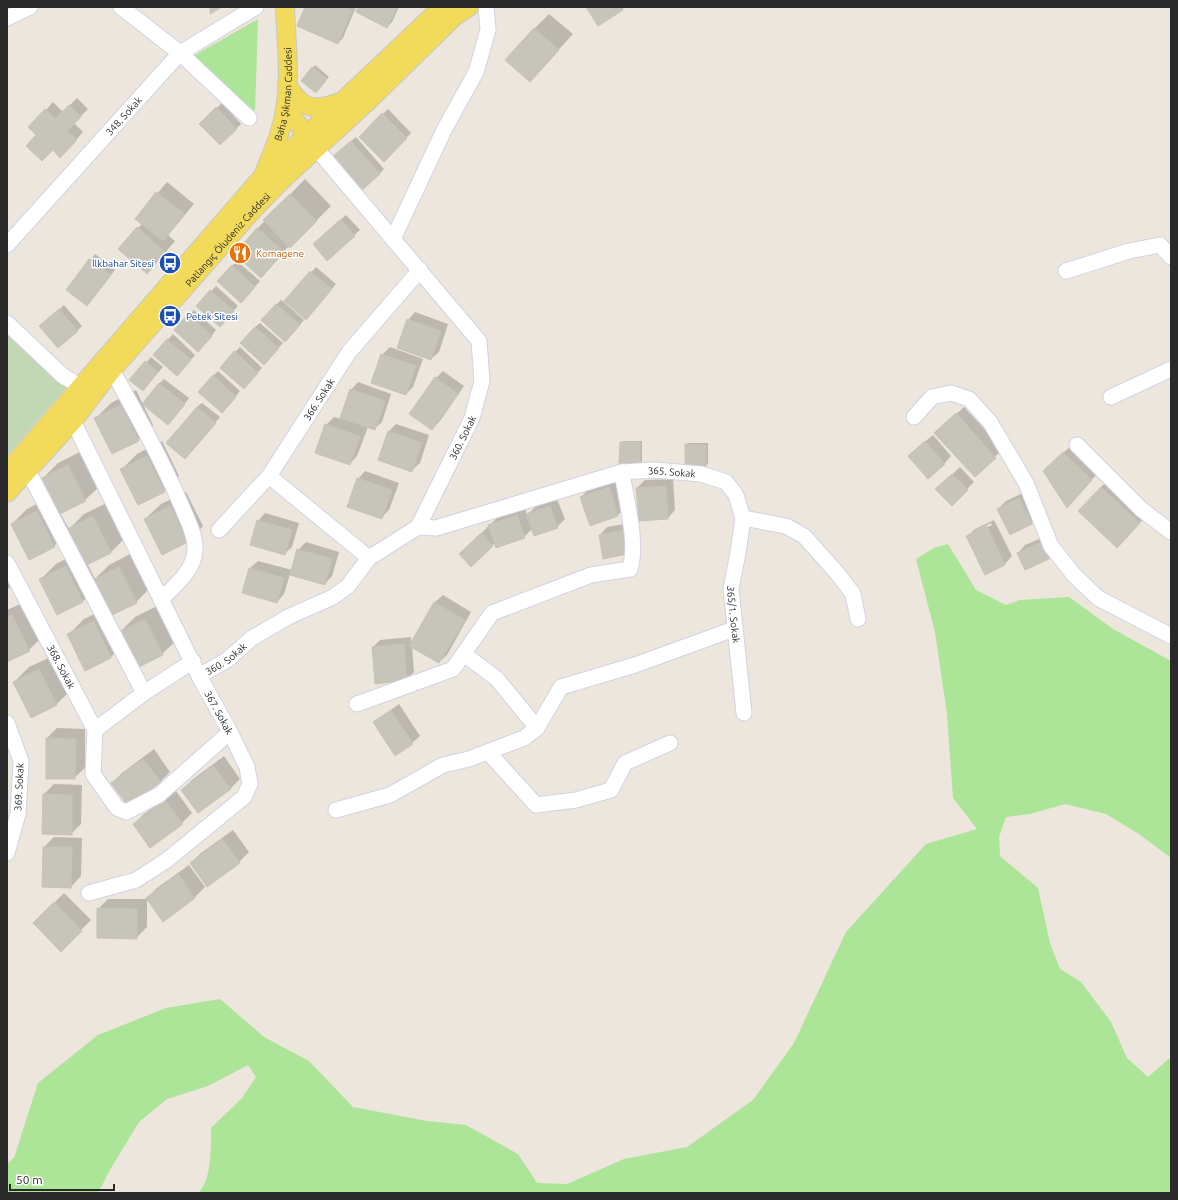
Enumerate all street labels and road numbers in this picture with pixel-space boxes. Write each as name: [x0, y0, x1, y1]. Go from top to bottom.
street label: Baha Şıkman Caddesi: [272, 47, 293, 142]
street label: 348. Sokak: [103, 94, 144, 137]
street label: Patlangıç Öludeniz Caddesi: [183, 191, 272, 289]
street label: 366. Sokak: [301, 376, 336, 422]
street label: 360. Sokak: [447, 413, 478, 461]
street label: 365. Sokak: [647, 464, 696, 479]
street label: 365/1. Sokak: [725, 585, 742, 644]
street label: 360. Sokak: [203, 640, 248, 677]
street label: 368. Sokak: [45, 643, 78, 690]
street label: 367. Sokak: [203, 689, 236, 736]
street label: 369. Sokak: [12, 763, 26, 811]

